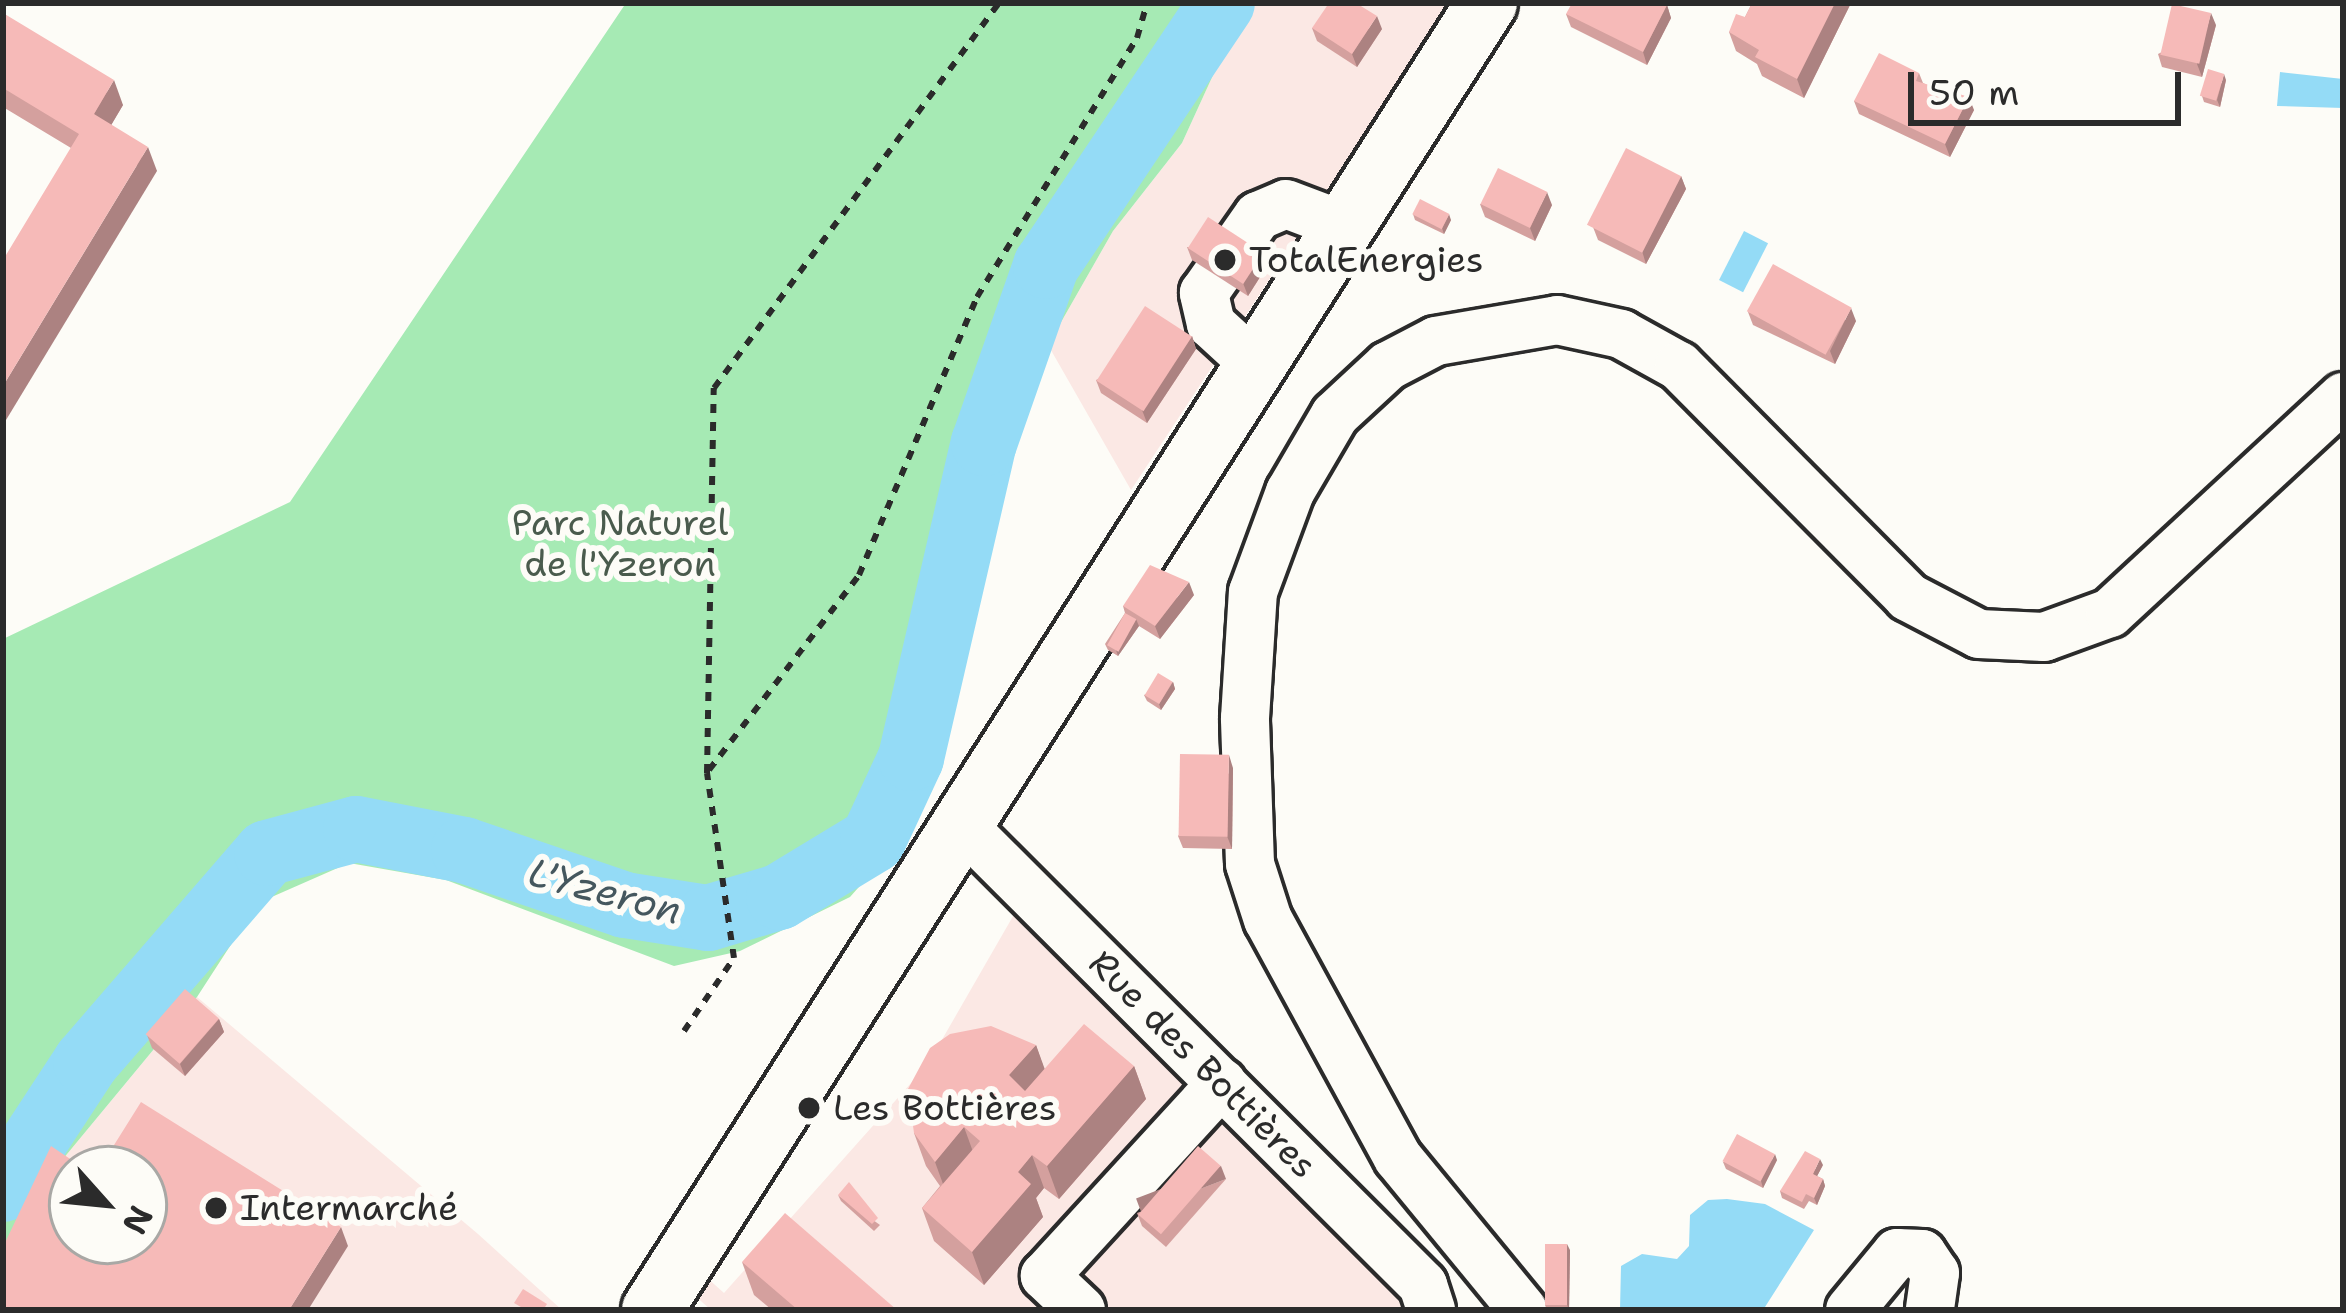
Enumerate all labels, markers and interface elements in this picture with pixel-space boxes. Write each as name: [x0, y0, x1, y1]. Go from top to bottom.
scale bar: [1914, 48, 2187, 122]
text: 50 m: [1929, 68, 2019, 117]
place label: TotalEnergies: [1249, 238, 1484, 282]
marker: TotalEnergies: [1212, 247, 1238, 273]
park label: Parc Naturel de l'Yzeron: [512, 500, 728, 585]
water label: L'Yzeron: [523, 848, 687, 934]
street label: Rue des Bottières: [1080, 941, 1326, 1187]
place label: Les Bottières: [833, 1086, 1057, 1130]
marker: Les Bottières: [796, 1095, 822, 1121]
north arrow: [48, 1145, 168, 1265]
place label: Intermarché: [240, 1186, 458, 1230]
marker: Intermarché: [203, 1195, 229, 1221]
text: N: [112, 1198, 164, 1242]

